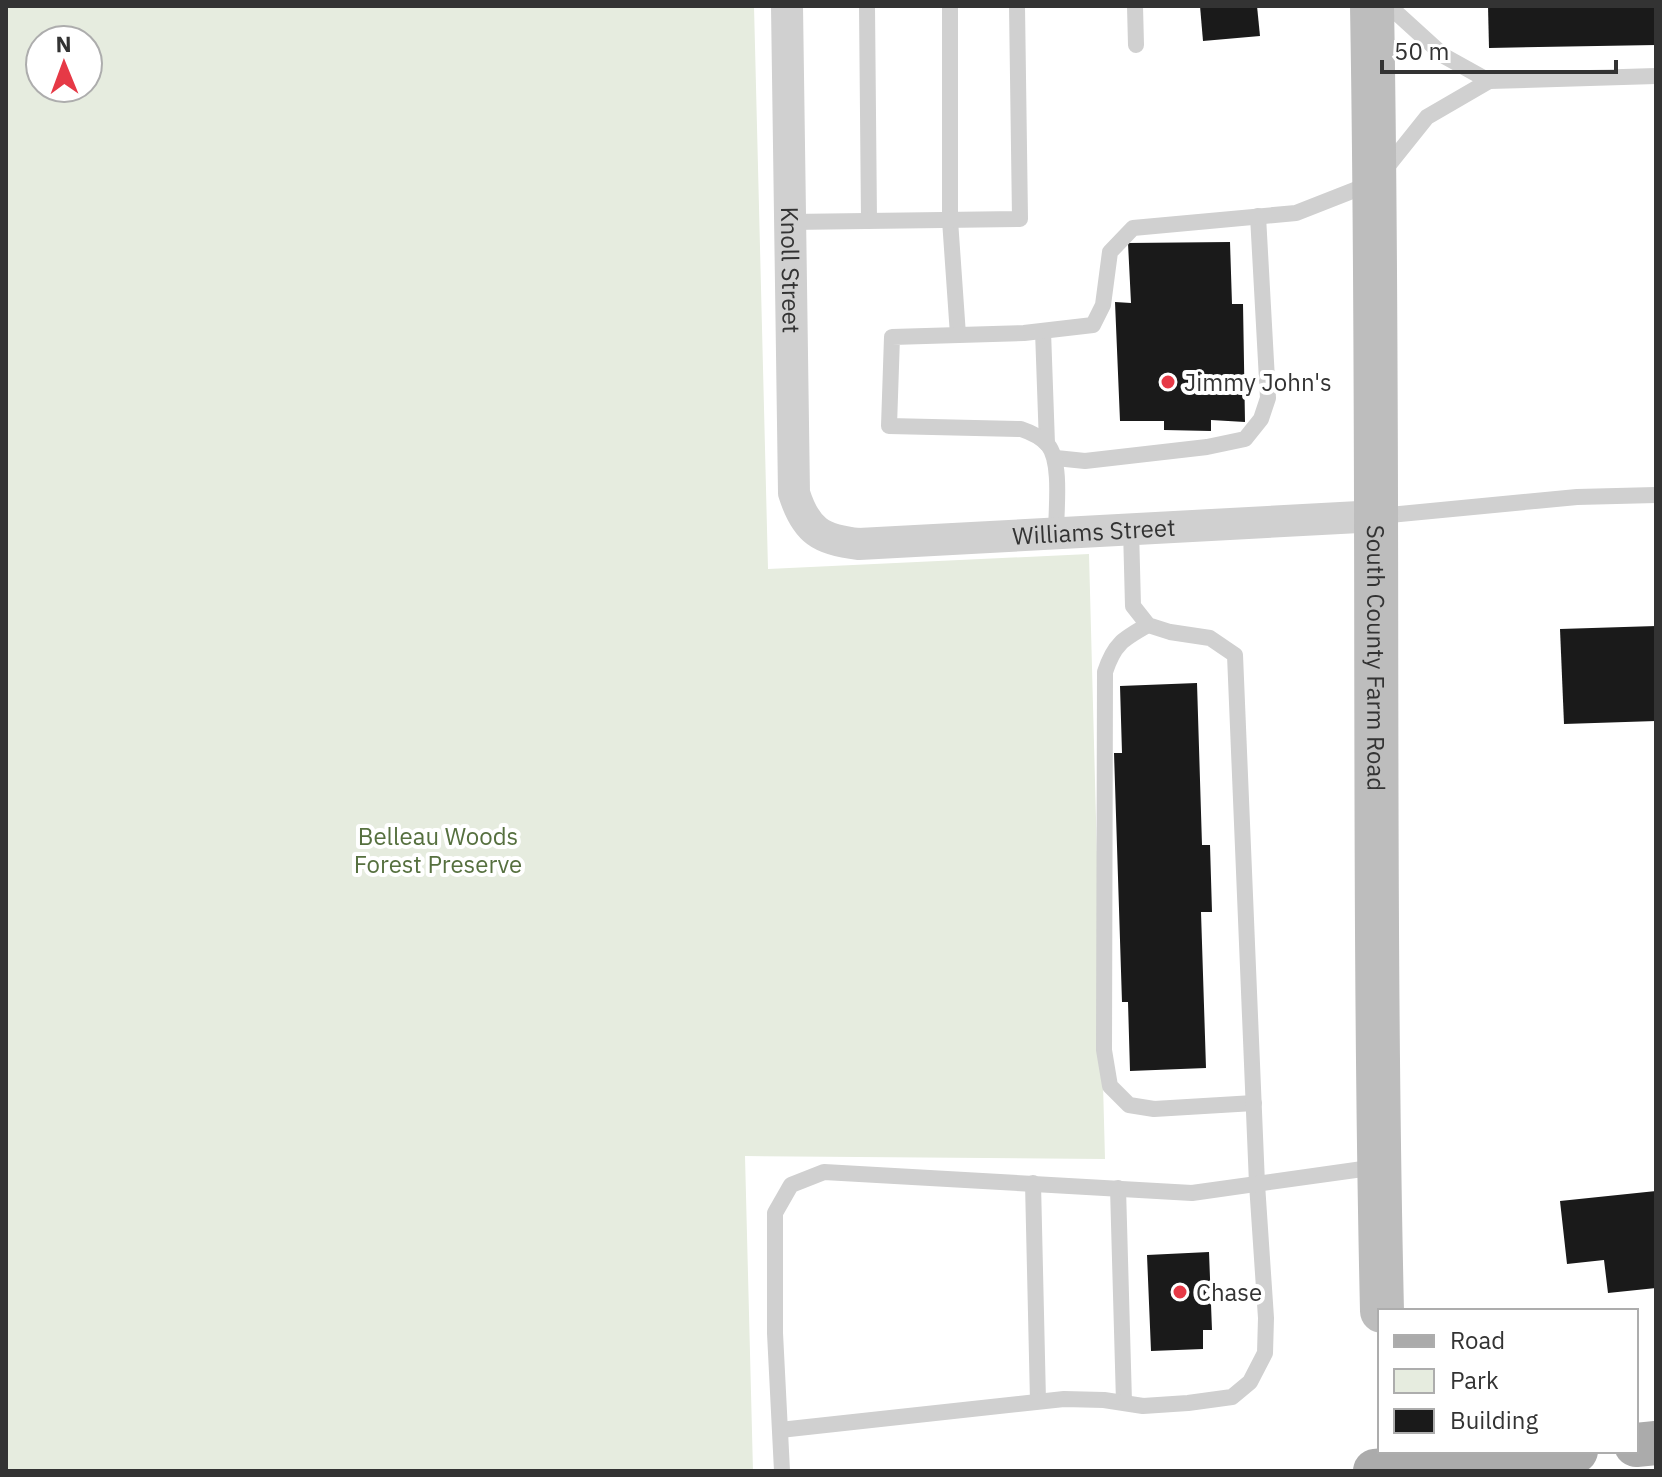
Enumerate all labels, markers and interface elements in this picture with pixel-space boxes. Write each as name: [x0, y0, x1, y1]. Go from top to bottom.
north arrow: [24, 24, 104, 104]
scale bar: [1382, 24, 1616, 74]
text: N: [55, 29, 72, 58]
text: 50 m: [1394, 35, 1449, 67]
street label: Knoll Street: [774, 206, 808, 334]
place label: Jimmy John's: [1184, 366, 1332, 398]
marker: Jimmy John's: [1159, 373, 1177, 391]
street label: Williams Street: [1011, 511, 1176, 552]
street label: South County Farm Road: [1360, 525, 1392, 791]
park label: Belleau Woods Forest Preserve: [354, 820, 522, 880]
place label: Chase: [1196, 1276, 1262, 1308]
marker: Chase: [1171, 1283, 1189, 1301]
legend: [1378, 1309, 1638, 1453]
text: Road: [1450, 1324, 1505, 1356]
text: Park: [1450, 1364, 1499, 1396]
text: Building: [1450, 1404, 1538, 1436]

